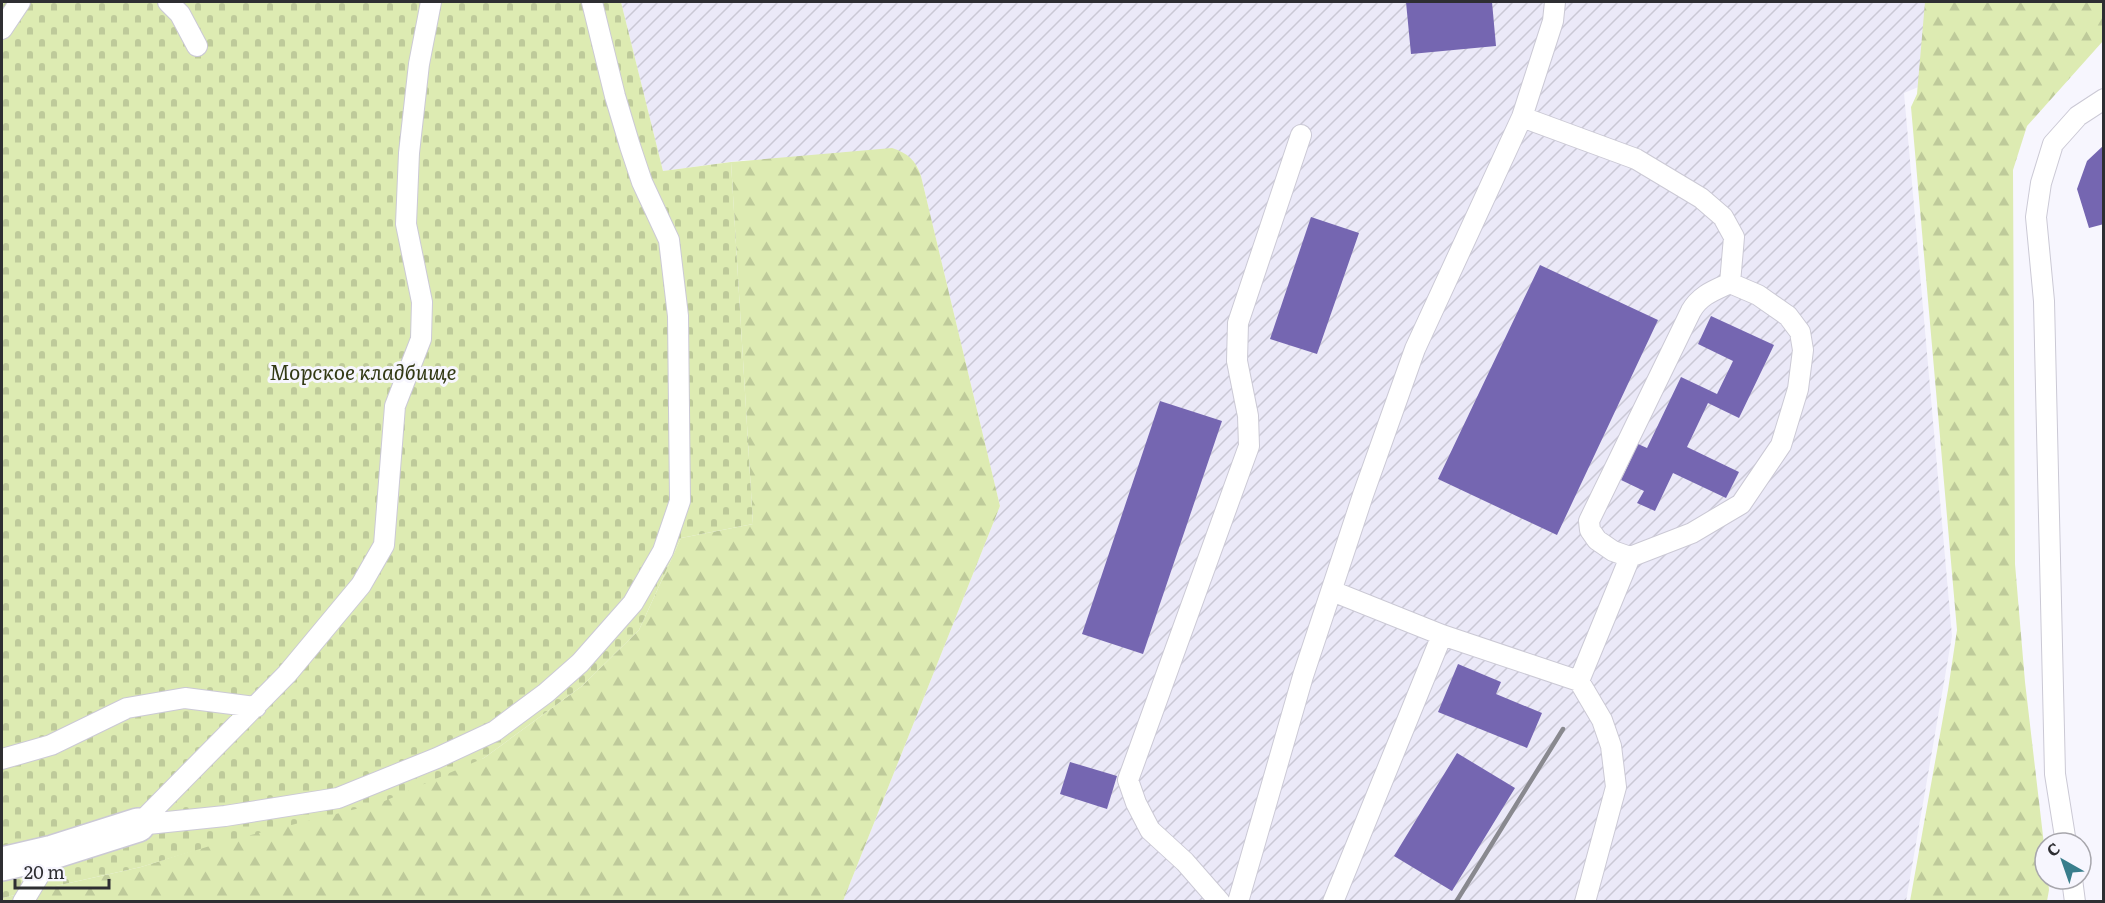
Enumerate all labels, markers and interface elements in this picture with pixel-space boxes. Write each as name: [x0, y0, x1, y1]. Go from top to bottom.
park label: Морское кладбище: [269, 355, 457, 386]
north arrow: [2033, 831, 2093, 891]
text: С: [2041, 836, 2065, 862]
scale bar: [15, 852, 110, 890]
text: 20 m: [24, 858, 65, 885]

